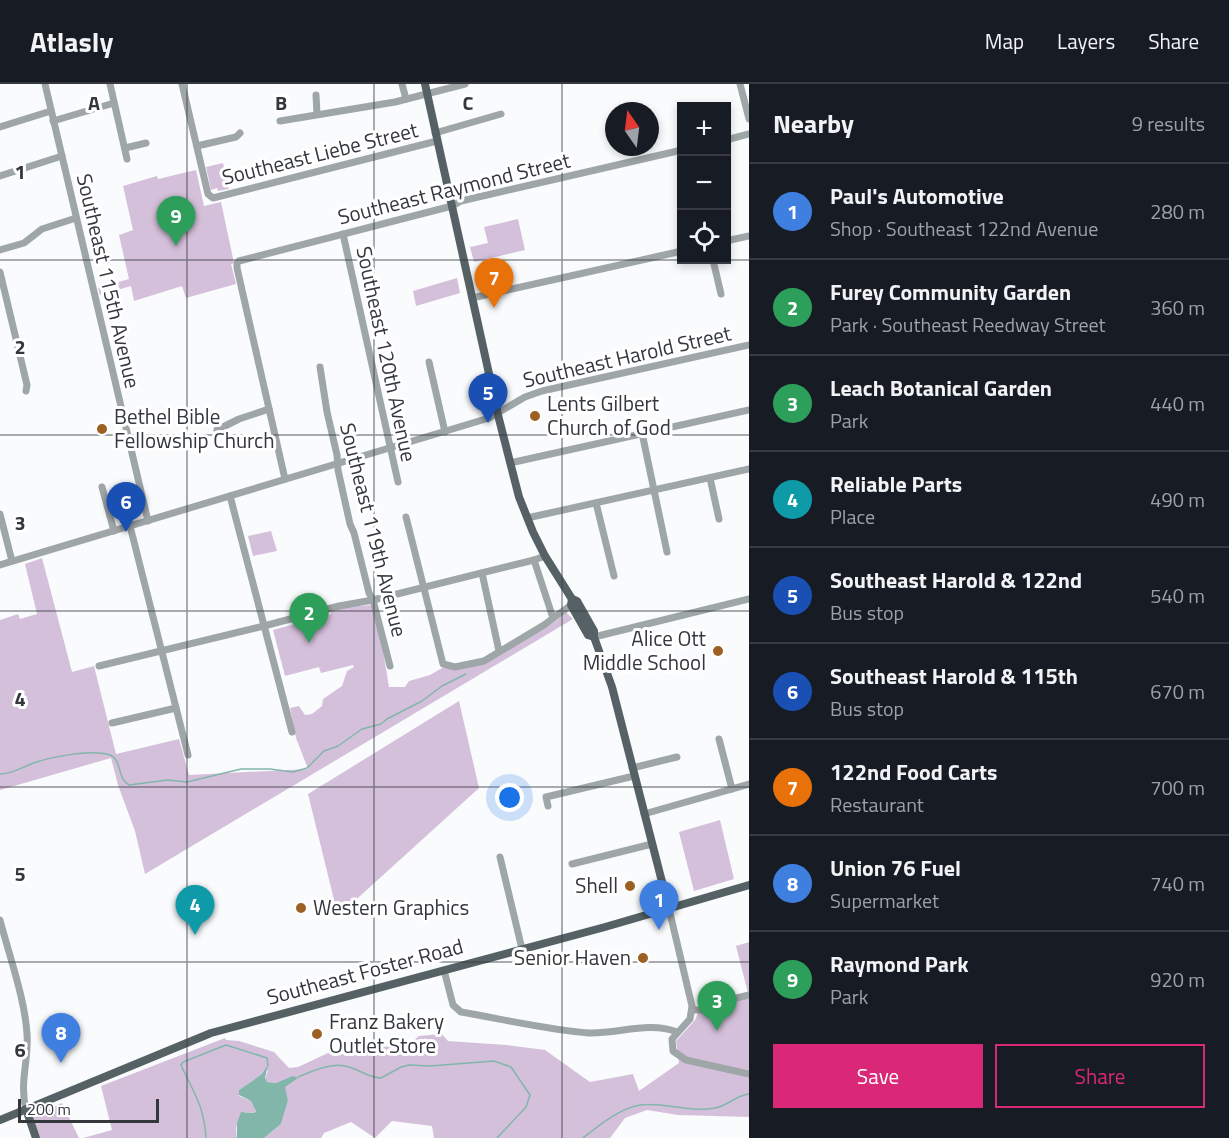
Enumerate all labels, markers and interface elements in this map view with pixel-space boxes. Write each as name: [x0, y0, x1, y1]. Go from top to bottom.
text: Atlasly: [30, 20, 113, 63]
text: Map: [985, 25, 1024, 57]
text: Layers: [1057, 25, 1115, 57]
text: Share: [1148, 25, 1199, 57]
text: A: [88, 87, 100, 118]
text: B: [275, 87, 287, 118]
text: C: [463, 87, 474, 118]
north arrow: [605, 102, 659, 156]
map controls: [677, 102, 731, 264]
button: +: [677, 102, 731, 156]
text: Nearby: [773, 104, 854, 143]
text: 9 results: [1132, 108, 1205, 139]
street label: Southeast Liebe Street: [218, 113, 422, 193]
street label: Southeast Raymond Street: [334, 144, 574, 232]
text: 1: [14, 156, 26, 187]
button: −: [677, 156, 731, 210]
street label: Southeast 115th Avenue: [69, 170, 149, 391]
text: Paul's Automotive: [830, 179, 1004, 213]
pin: 9: [156, 196, 195, 246]
text: 1: [787, 196, 798, 227]
text: 280 m: [1150, 196, 1205, 227]
button: locate: [677, 210, 731, 264]
text: Shop · Southeast 122nd Avenue: [830, 213, 1098, 244]
street label: Southeast 120th Avenue: [349, 243, 425, 464]
pin: 7: [474, 258, 514, 308]
text: Furey Community Garden: [830, 275, 1071, 309]
text: 2: [787, 292, 798, 323]
text: 360 m: [1150, 292, 1205, 323]
text: Park · Southeast Reedway Street: [830, 309, 1106, 340]
street label: Southeast Harold Street: [520, 316, 735, 396]
text: 2: [14, 331, 26, 362]
text: Leach Botanical Garden: [830, 371, 1052, 405]
pin: 5: [468, 374, 508, 423]
place label: Lents Gilbert Church of God: [547, 387, 671, 443]
text: 3: [787, 388, 798, 419]
text: 440 m: [1150, 388, 1205, 419]
place label: Bethel Bible Fellowship Church: [114, 400, 275, 456]
text: Park: [830, 405, 868, 436]
marker: Lents Gilbert Church of God: [528, 409, 542, 423]
street label: Southeast 119th Avenue: [332, 419, 416, 640]
marker: Bethel Bible Fellowship Church: [95, 422, 109, 436]
text: Reliable Parts: [830, 467, 962, 501]
pin: 6: [106, 482, 146, 532]
text: 4: [787, 484, 798, 515]
text: 490 m: [1150, 484, 1205, 515]
text: Place: [830, 501, 875, 532]
text: 3: [14, 507, 26, 538]
text: Southeast Harold & 122nd: [830, 563, 1082, 597]
text: 5: [787, 580, 798, 611]
text: 540 m: [1150, 580, 1205, 611]
pin: 2: [290, 594, 328, 643]
text: Bus stop: [830, 597, 904, 628]
place label: Alice Ott Middle School: [583, 622, 707, 678]
marker: Alice Ott Middle School: [711, 644, 725, 658]
text: Southeast Harold & 115th: [830, 659, 1078, 693]
text: 6: [787, 676, 798, 707]
text: 670 m: [1150, 676, 1205, 707]
text: 4: [14, 683, 26, 714]
text: Bus stop: [830, 693, 904, 724]
text: 122nd Food Carts: [830, 755, 997, 789]
text: 7: [787, 772, 798, 803]
text: 700 m: [1150, 772, 1205, 803]
your location: [495, 783, 524, 812]
text: Restaurant: [830, 789, 924, 820]
text: Union 76 Fuel: [830, 851, 961, 885]
text: 5: [14, 858, 26, 889]
text: 8: [787, 868, 798, 899]
text: 740 m: [1150, 868, 1205, 899]
place label: Shell: [575, 869, 618, 901]
marker: Shell: [623, 879, 637, 893]
pin: 1: [640, 880, 678, 930]
text: Supermarket: [830, 885, 939, 916]
pin: 4: [176, 886, 214, 935]
place label: Western Graphics: [313, 891, 469, 923]
marker: Western Graphics: [294, 901, 308, 915]
street label: Southeast Foster Road: [263, 929, 466, 1013]
place label: Senior Haven: [514, 941, 631, 973]
text: Raymond Park: [830, 947, 968, 981]
marker: Senior Haven: [636, 951, 650, 965]
text: 9: [787, 964, 798, 995]
text: 920 m: [1150, 964, 1205, 995]
text: Park: [830, 981, 868, 1012]
pin: 3: [698, 982, 736, 1031]
place label: Franz Bakery Outlet Store: [329, 1005, 444, 1061]
pin: 8: [42, 1014, 80, 1063]
marker: Franz Bakery Outlet Store: [310, 1027, 324, 1041]
text: 6: [14, 1034, 26, 1065]
button: Save: [773, 1044, 983, 1108]
button: Share: [995, 1044, 1205, 1108]
scale bar: [18, 1096, 159, 1124]
text: 200 m: [27, 1097, 71, 1121]

